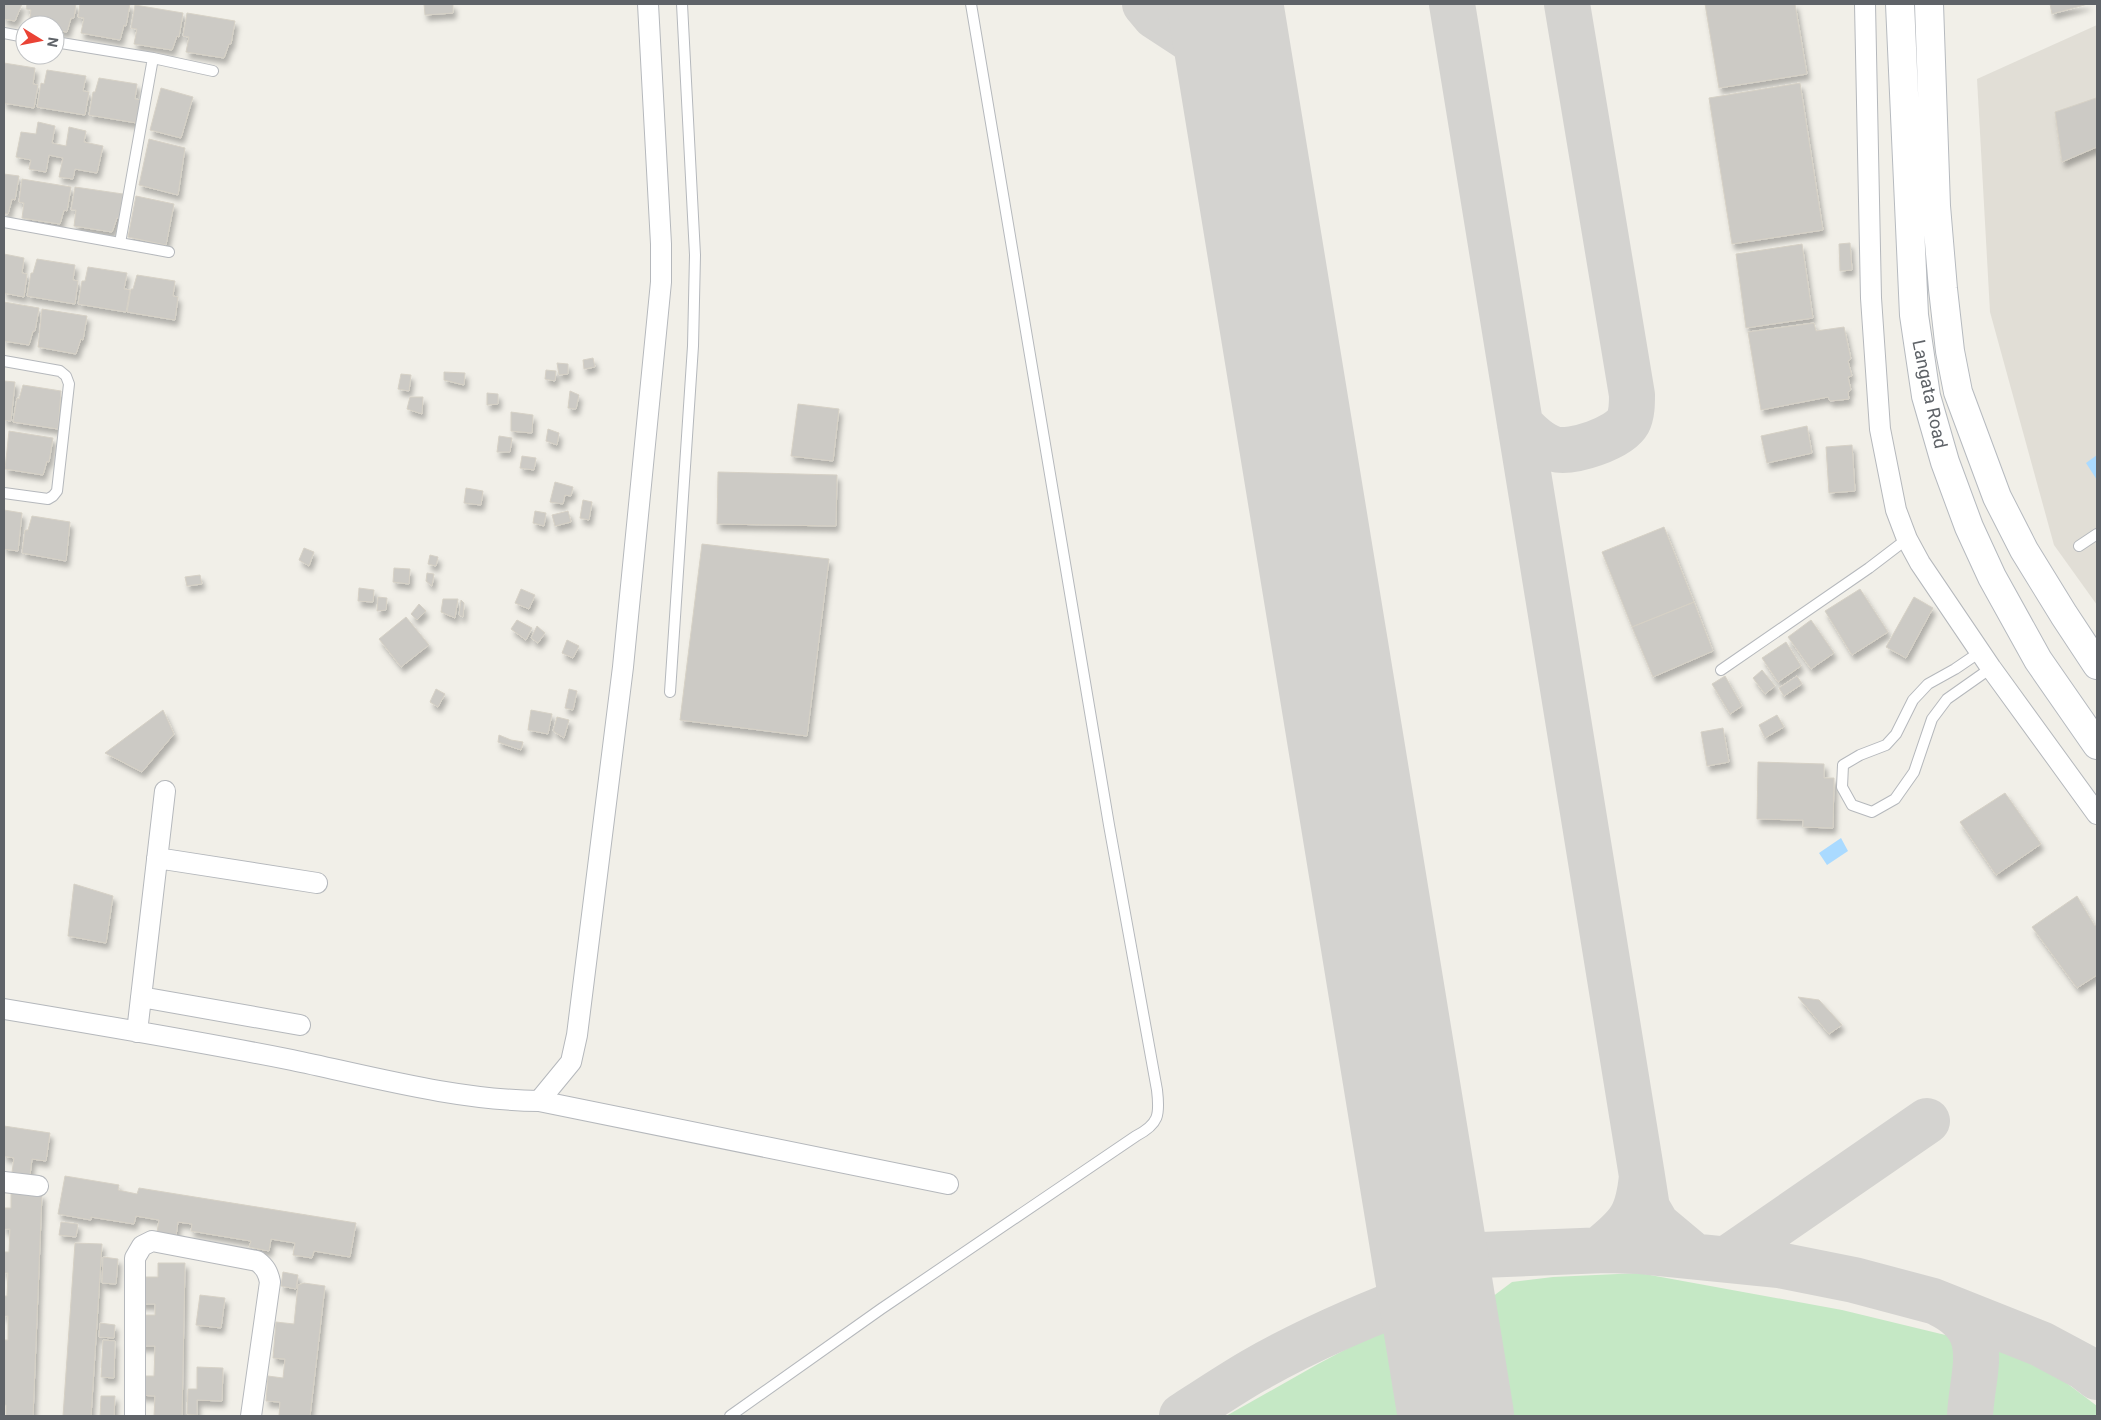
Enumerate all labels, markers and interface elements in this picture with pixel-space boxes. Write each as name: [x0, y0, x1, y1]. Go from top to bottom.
north arrow: [15, 15, 65, 65]
text: N: [44, 36, 62, 49]
street label: Langata Road: [1908, 338, 1952, 450]

